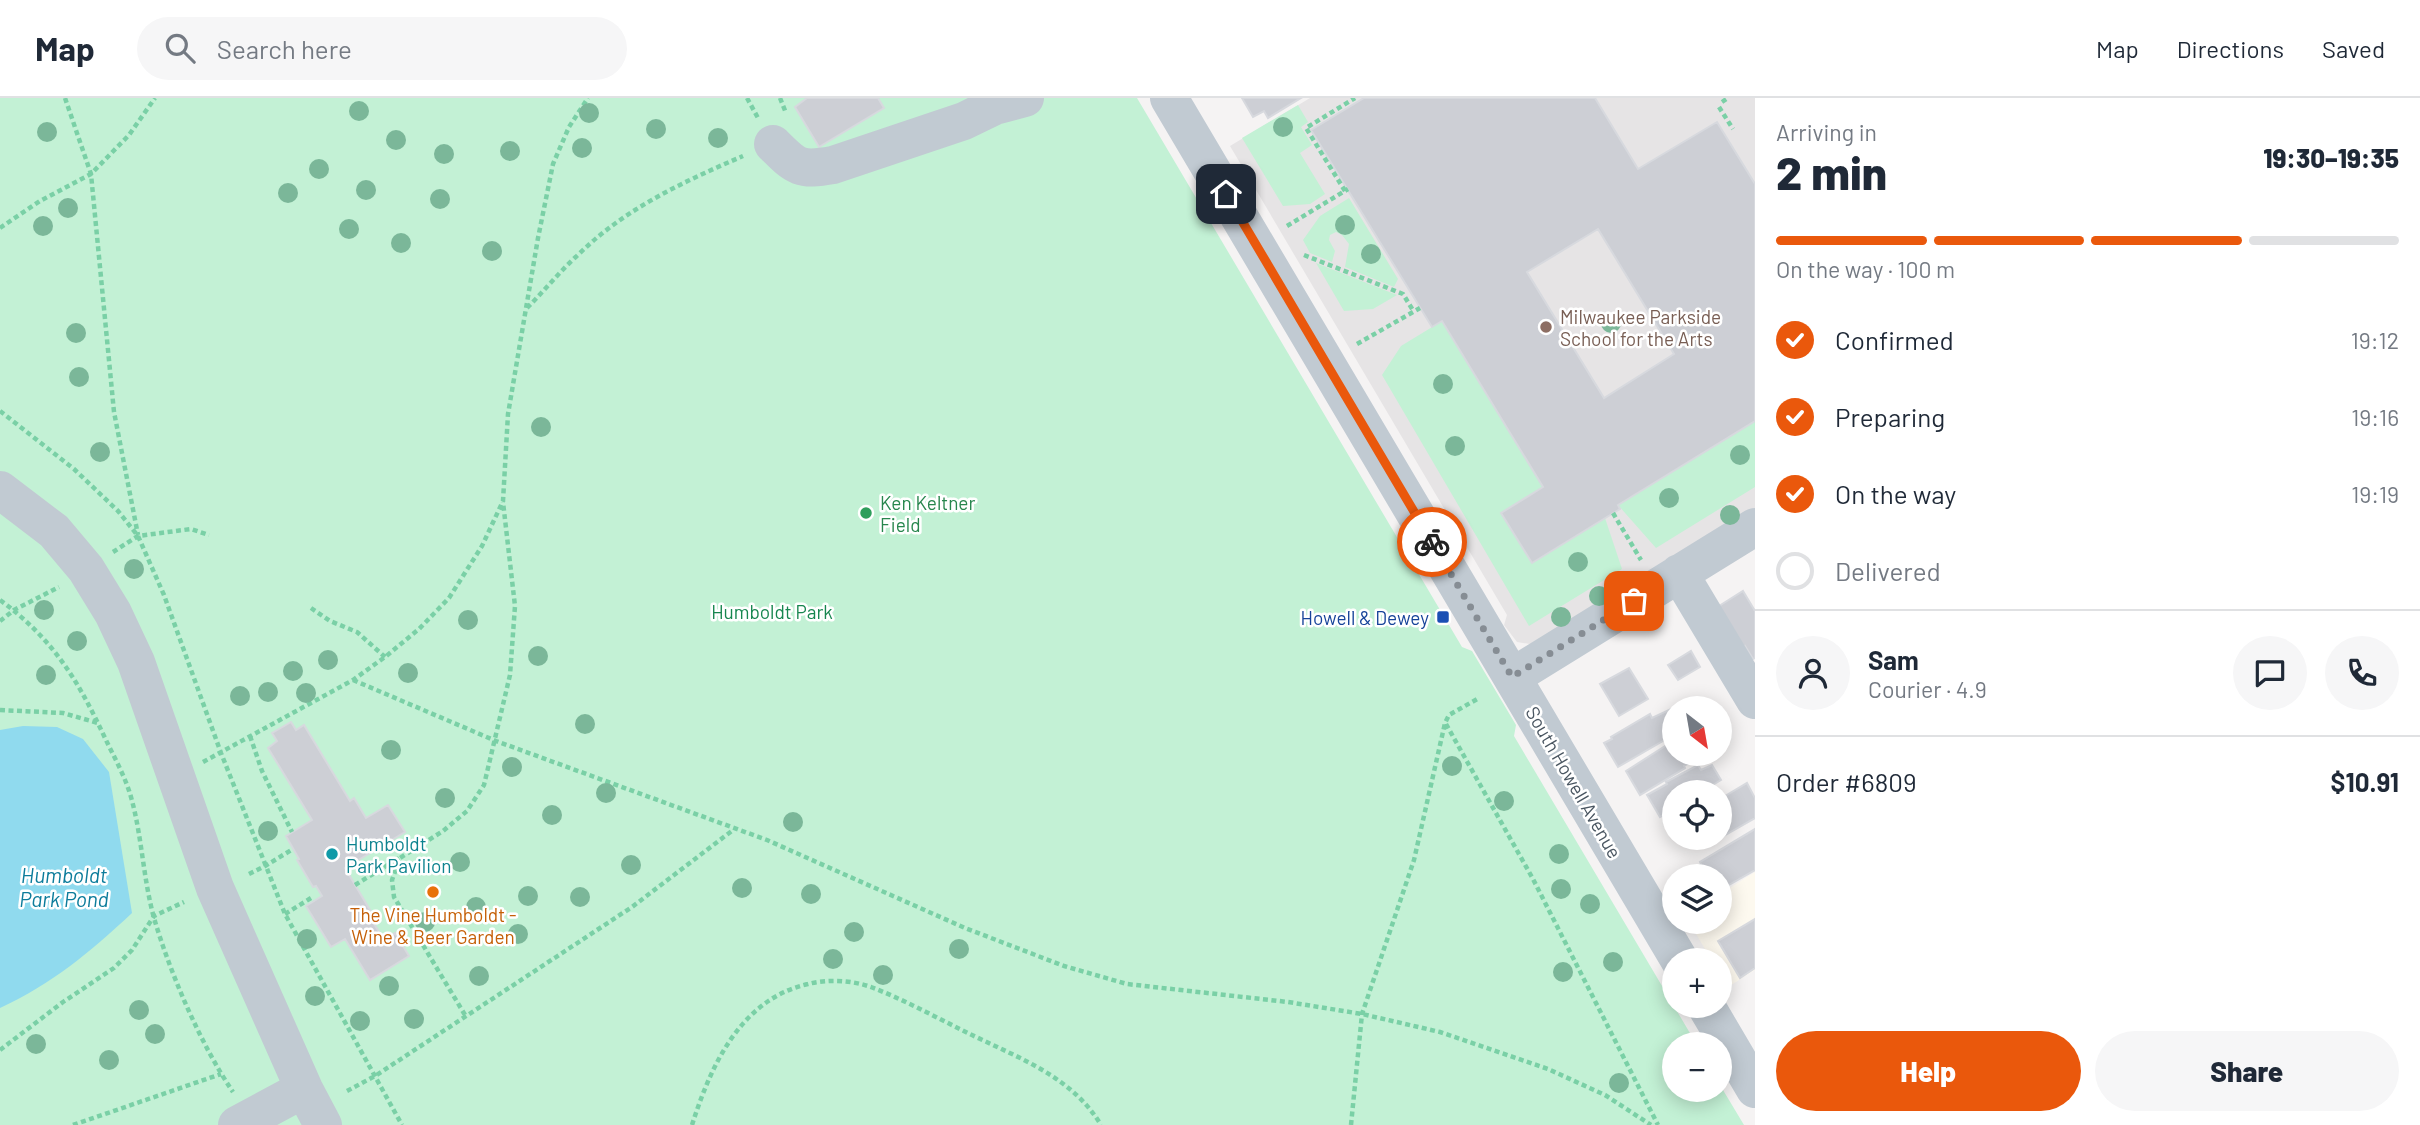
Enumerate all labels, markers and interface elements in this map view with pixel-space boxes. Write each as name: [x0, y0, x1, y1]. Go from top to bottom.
search box: [137, 17, 627, 80]
text: Map: [35, 28, 95, 68]
icon: search: [161, 29, 199, 67]
text: Search here: [217, 33, 352, 64]
text: Map: [2096, 34, 2139, 63]
text: Directions: [2177, 34, 2284, 63]
text: Saved: [2322, 34, 2385, 63]
text: Arriving in: [1776, 118, 1877, 146]
text: 19:30–19:35: [2263, 142, 2399, 173]
text: 2 min: [1776, 144, 1887, 199]
pin: [1196, 164, 1256, 224]
icon: home: [1207, 175, 1245, 213]
text: On the way · 100 m: [1776, 255, 1955, 283]
place label: Milwaukee Parkside School for the Arts: [1560, 305, 1721, 350]
marker: Milwaukee Parkside School for the Arts: [1538, 319, 1554, 335]
icon: check: [1776, 321, 1814, 359]
text: Confirmed: [1835, 324, 1954, 355]
text: 19:12: [2351, 326, 2399, 354]
icon: check: [1776, 398, 1814, 436]
text: Preparing: [1835, 401, 1945, 432]
text: 19:16: [2351, 403, 2399, 431]
icon: check: [1776, 475, 1814, 513]
text: On the way: [1835, 478, 1956, 509]
text: 19:19: [2351, 480, 2399, 508]
place label: Ken Keltner Field: [880, 491, 975, 536]
marker: Ken Keltner Field: [858, 505, 874, 521]
courier: [1397, 507, 1467, 577]
icon: bike: [1413, 523, 1451, 561]
text: Delivered: [1835, 555, 1941, 586]
pin: [1604, 571, 1664, 631]
icon: bag: [1615, 582, 1653, 620]
park label: Humboldt Park: [711, 600, 833, 623]
place label: Howell & Dewey: [1301, 606, 1429, 629]
marker: Howell & Dewey: [1435, 609, 1451, 625]
button: person: [1776, 636, 1850, 710]
button: chat: [2233, 636, 2307, 710]
button: phone: [2325, 636, 2399, 710]
text: Sam: [1868, 644, 1919, 675]
text: Courier · 4.9: [1868, 675, 1987, 703]
north arrow: [1662, 696, 1732, 766]
map controls: [1662, 696, 1732, 1102]
street label: South Howell Avenue: [1521, 702, 1627, 862]
text: Order #6809: [1776, 766, 1917, 797]
text: $10.91: [2331, 766, 2399, 797]
button: locate: [1662, 780, 1732, 850]
place label: Humboldt Park Pavilion: [346, 832, 452, 877]
marker: Humboldt Park Pavilion: [324, 846, 340, 862]
water label: Humboldt Park Pond: [19, 862, 109, 911]
button: layers: [1662, 864, 1732, 934]
marker: The Vine Humboldt - Wine & Beer Garden: [425, 884, 441, 900]
place label: The Vine Humboldt - Wine & Beer Garden: [350, 903, 516, 948]
button: +: [1662, 948, 1732, 1018]
button: Help: [1776, 1031, 2081, 1111]
button: Share: [2095, 1031, 2399, 1111]
button: −: [1662, 1032, 1732, 1102]

